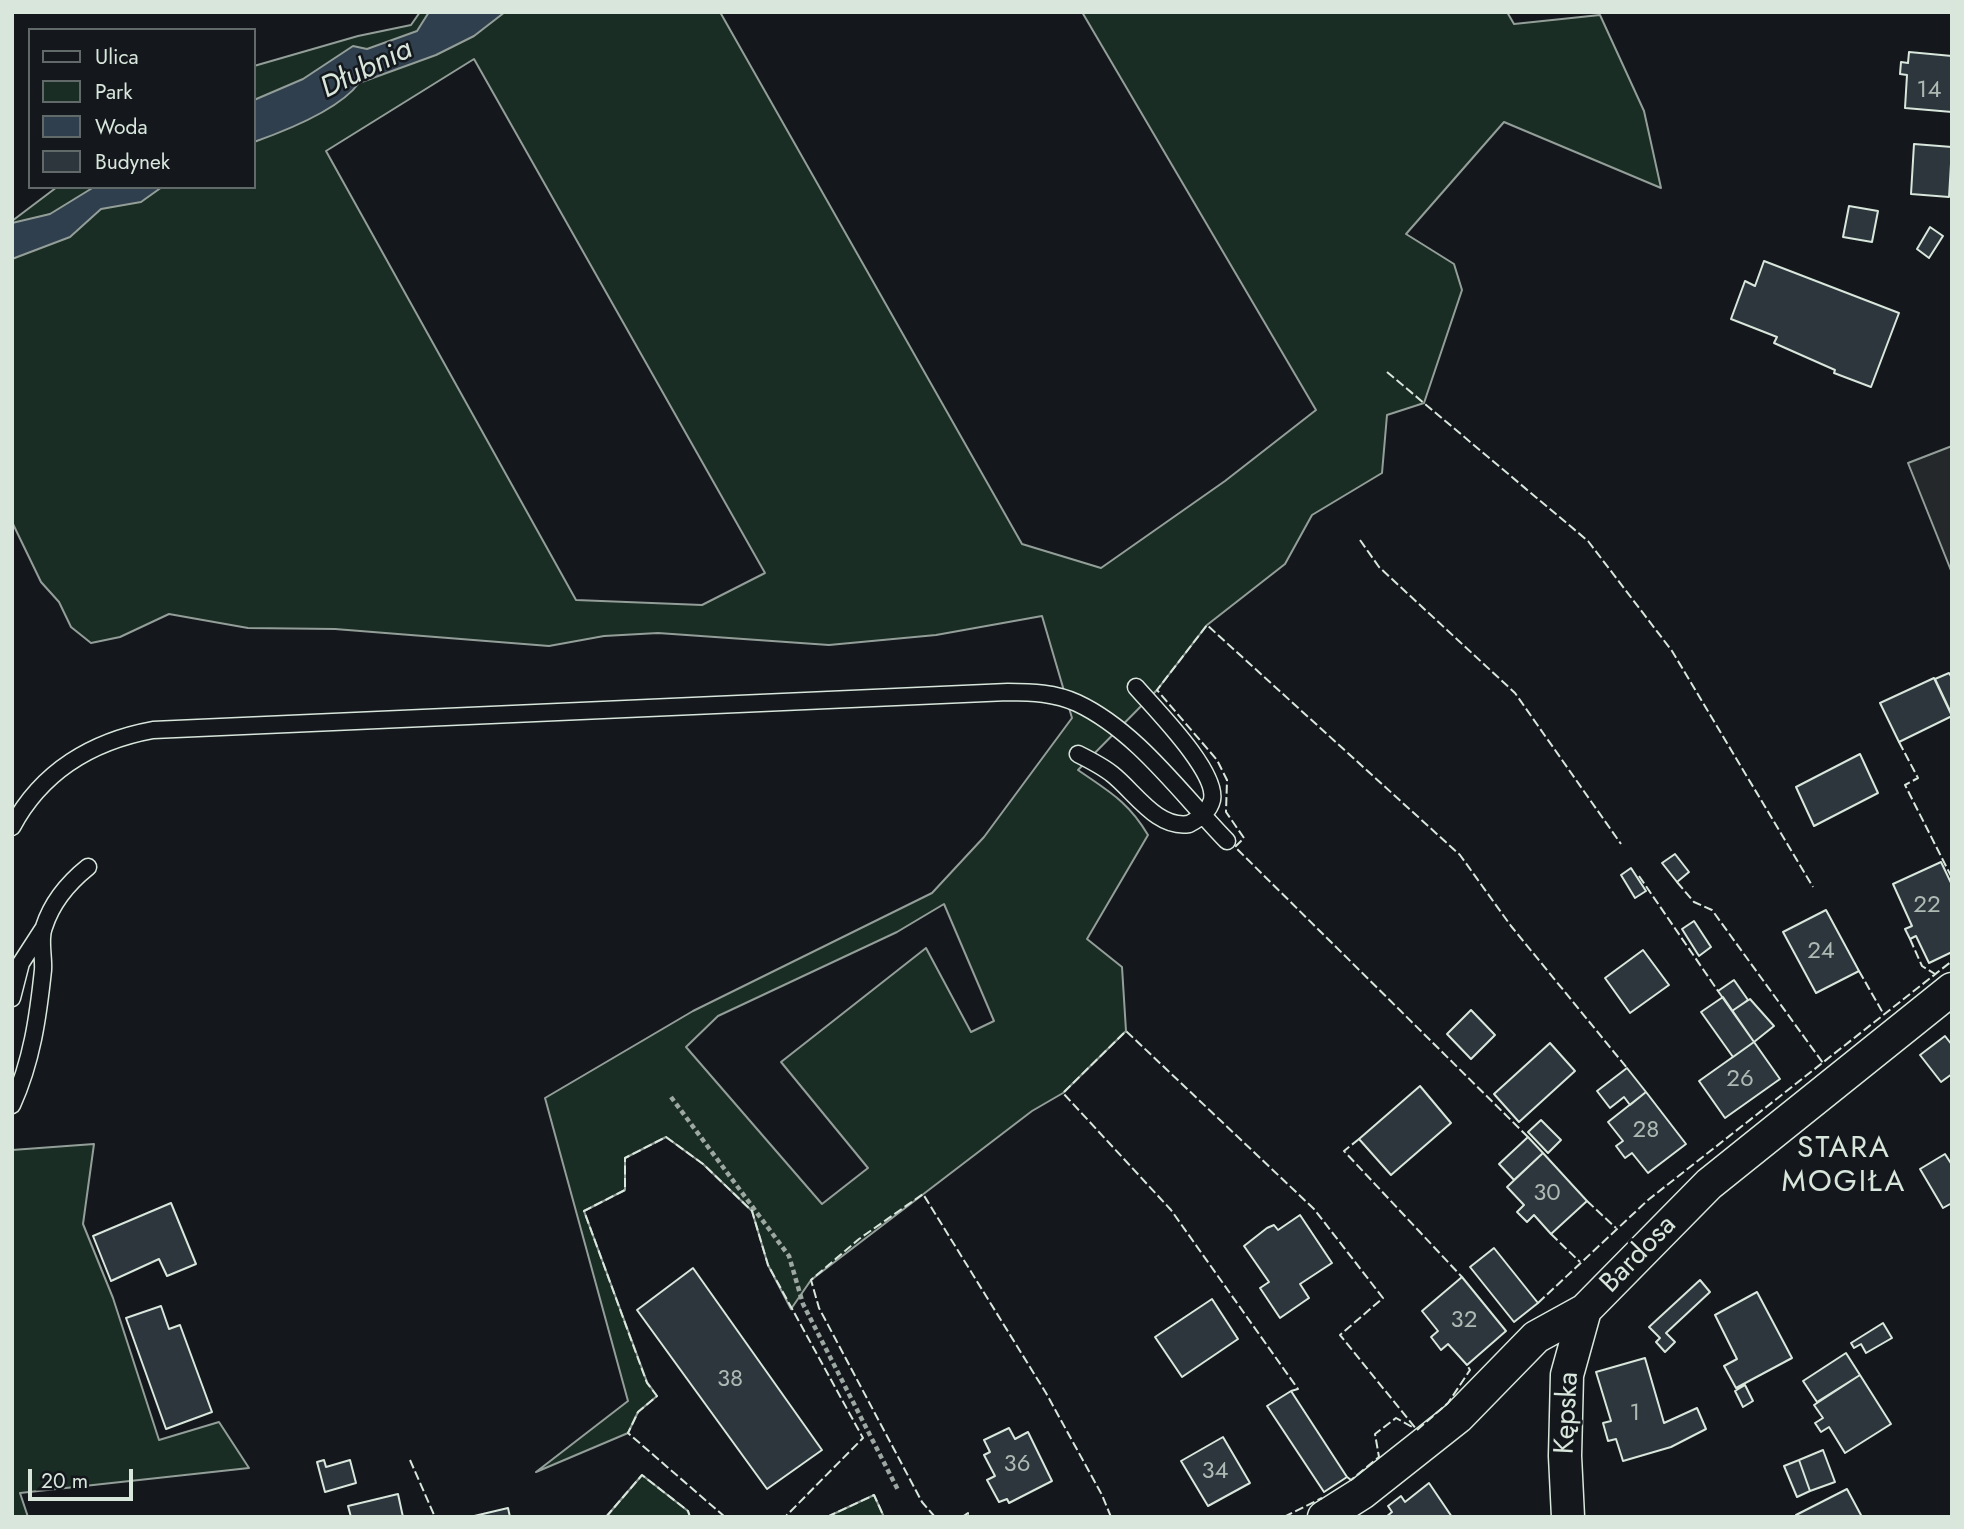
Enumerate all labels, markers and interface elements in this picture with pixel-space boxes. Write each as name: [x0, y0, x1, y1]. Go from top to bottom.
legend: [28, 28, 256, 189]
water label: Dłubnia: [315, 32, 419, 108]
text: Ulica: [95, 42, 139, 72]
text: Park: [95, 77, 132, 107]
house number: 14: [1917, 77, 1941, 105]
text: Woda: [95, 112, 148, 142]
text: Budynek: [95, 147, 170, 177]
house number: 22: [1913, 892, 1941, 920]
house number: 24: [1807, 938, 1835, 966]
house number: 26: [1726, 1066, 1754, 1094]
house number: 28: [1633, 1117, 1659, 1145]
district label: STARA MOGIŁA: [1782, 1132, 1906, 1202]
house number: 30: [1533, 1180, 1561, 1208]
street label: Bardosa: [1594, 1209, 1684, 1301]
house number: 32: [1451, 1307, 1477, 1335]
house number: 38: [717, 1366, 743, 1394]
street label: Kępska: [1549, 1371, 1587, 1455]
house number: 1: [1630, 1400, 1640, 1428]
house number: 36: [1004, 1451, 1030, 1479]
scale bar: [32, 1456, 136, 1500]
house number: 34: [1201, 1458, 1229, 1486]
text: 20 m: [41, 1466, 88, 1496]

